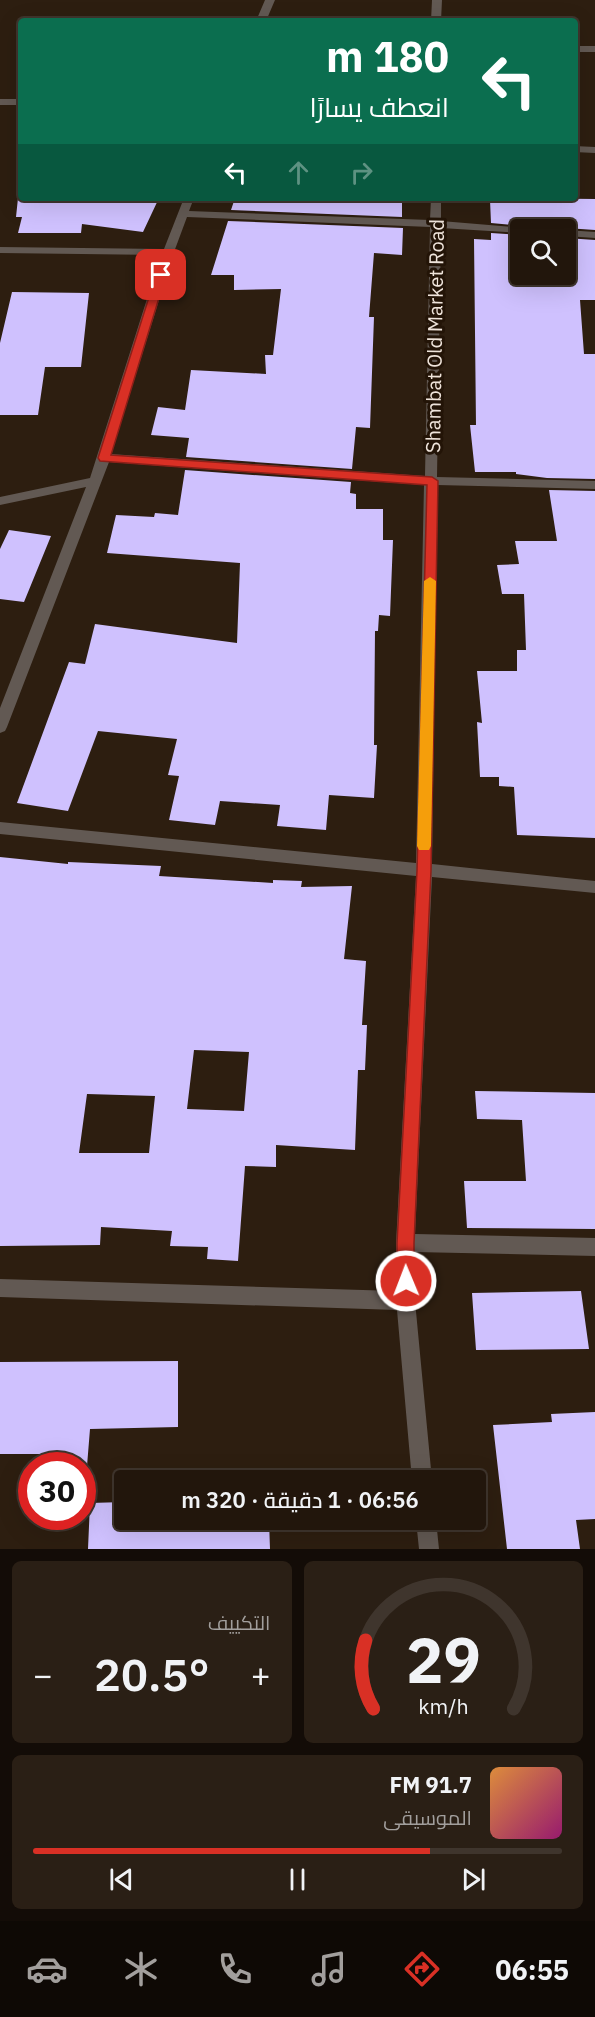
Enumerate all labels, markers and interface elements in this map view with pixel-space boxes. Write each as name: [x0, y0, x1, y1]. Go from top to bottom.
text: 180 m: [326, 29, 449, 84]
icon: left: [470, 42, 548, 120]
text: انعطف يسارًا: [310, 89, 449, 124]
icon: left: [219, 156, 252, 189]
icon: ahead: [282, 156, 315, 189]
icon: right: [345, 156, 378, 189]
street label: Shambat Old Market Road: [419, 219, 450, 453]
map controls: [510, 219, 576, 285]
button: search: [510, 219, 576, 285]
pin: [135, 249, 186, 300]
icon: arrive: [144, 258, 177, 291]
position arrow: [374, 1249, 438, 1313]
speed limit sign: 30: [18, 1452, 96, 1530]
text: 06:56 · 1 دقيقة · 320 m: [181, 1485, 419, 1514]
text: التكييف: [208, 1609, 271, 1636]
text: 29: [406, 1619, 481, 1700]
text: 20.5°: [94, 1645, 210, 1703]
text: −: [33, 1653, 53, 1696]
text: +: [251, 1653, 271, 1696]
text: km/h: [418, 1692, 468, 1720]
text: 91.7 FM: [389, 1770, 472, 1799]
text: الموسيقى: [383, 1804, 472, 1831]
icon: previous: [105, 1863, 138, 1896]
icon: pause: [281, 1863, 314, 1896]
icon: next: [457, 1863, 490, 1896]
icon: car: [26, 1948, 68, 1990]
icon: climate: [120, 1948, 162, 1990]
icon: phone: [214, 1948, 256, 1990]
icon: music: [308, 1948, 350, 1990]
icon: directions: [401, 1948, 443, 1990]
text: 06:55: [495, 1952, 569, 1987]

